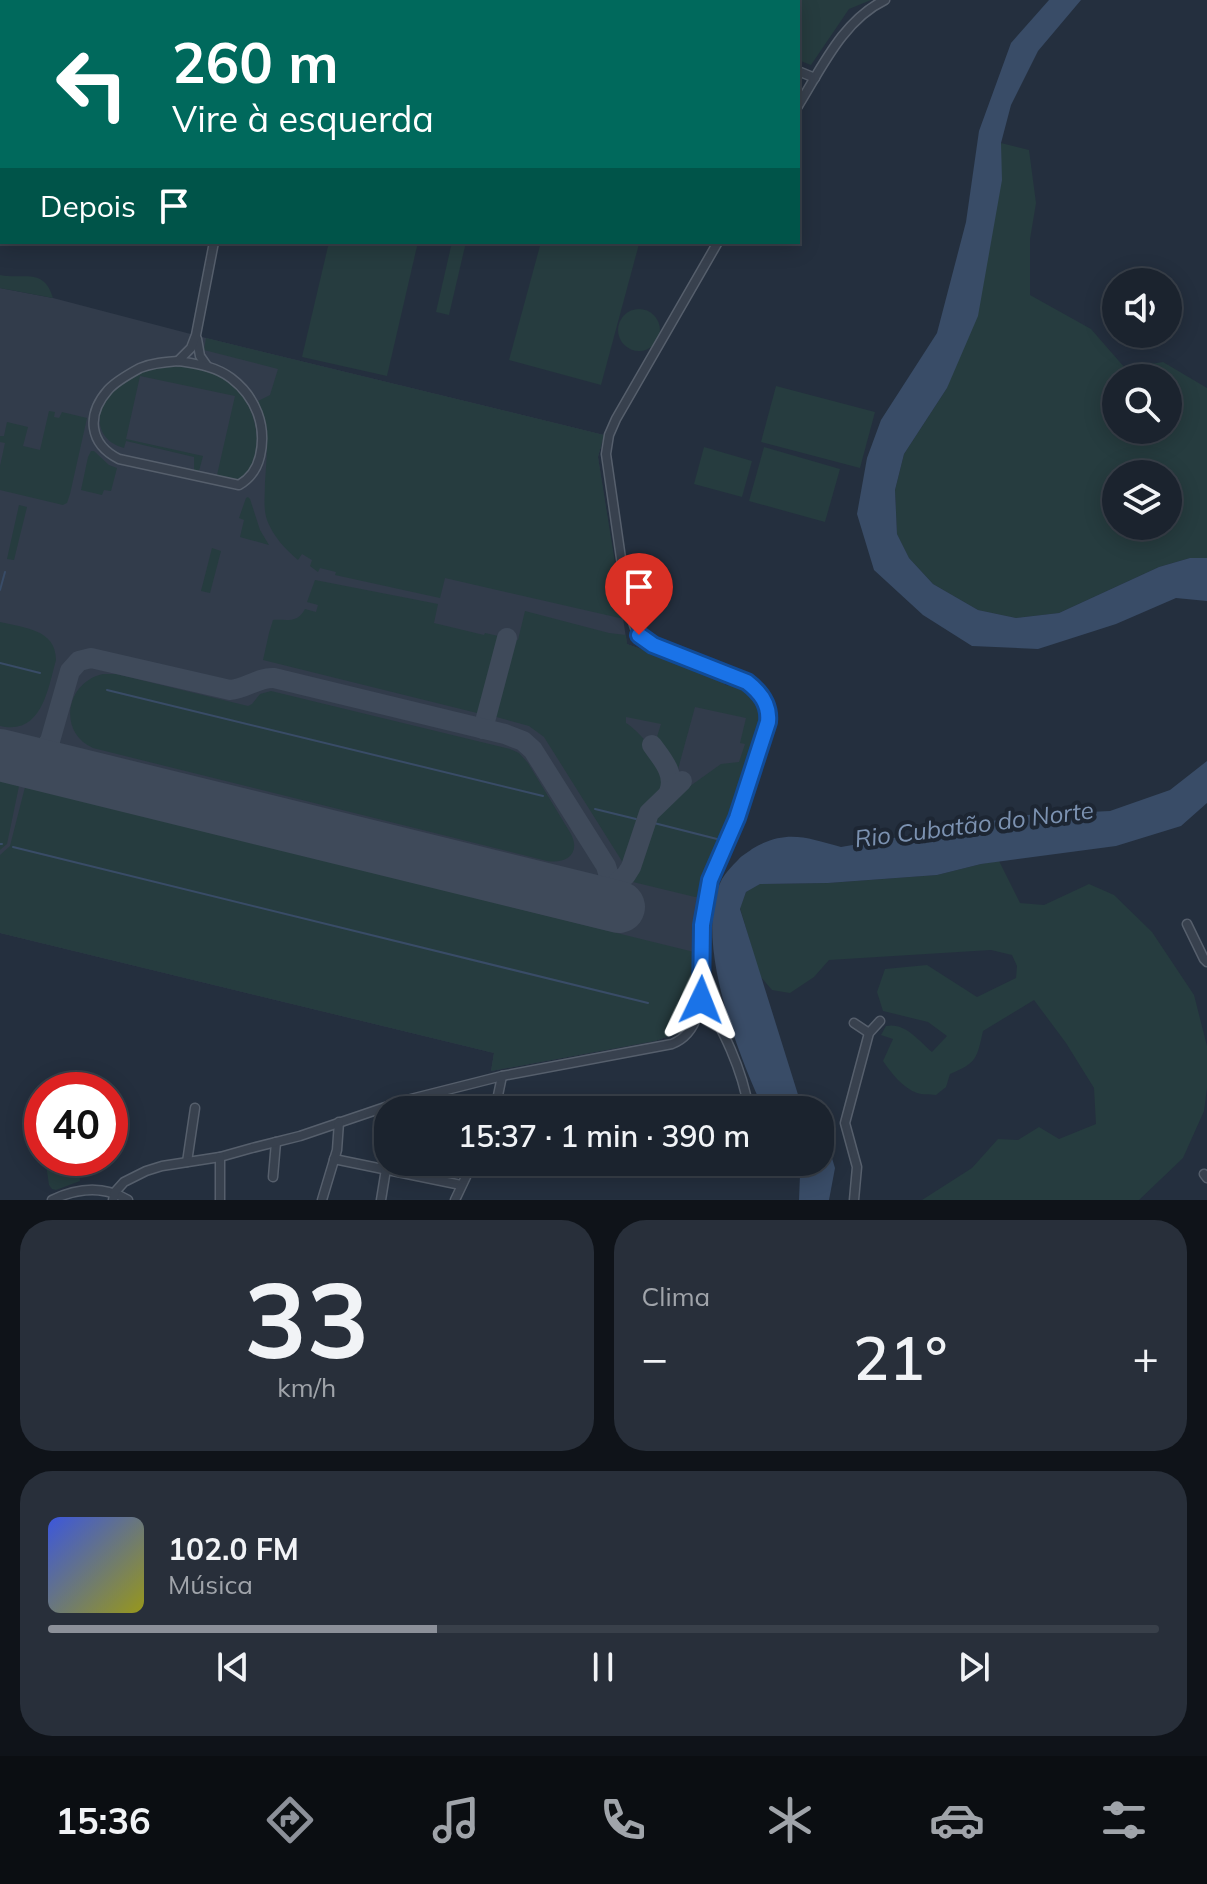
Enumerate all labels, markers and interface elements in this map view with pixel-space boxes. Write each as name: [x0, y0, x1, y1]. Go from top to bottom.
text: 260 m: [172, 27, 339, 97]
icon: left: [40, 32, 144, 136]
text: Vire à esquerda: [172, 96, 434, 141]
icon: arrive: [152, 184, 196, 228]
text: Depois: [40, 187, 136, 225]
map controls: [1102, 268, 1182, 540]
button: sound: [1102, 268, 1182, 348]
button: search: [1102, 364, 1182, 444]
button: layers: [1102, 460, 1182, 540]
pin: [605, 553, 673, 635]
icon: arrive: [617, 565, 661, 609]
water label: Rio Cubatão do Norte: [853, 794, 1095, 854]
position arrow: [659, 958, 743, 1042]
speed limit sign: 40: [24, 1072, 128, 1176]
text: 15:37 · 1 min · 390 m: [458, 1117, 750, 1155]
text: 33: [244, 1253, 369, 1384]
text: Clima: [642, 1280, 710, 1313]
text: 21°: [853, 1320, 948, 1395]
text: −: [642, 1330, 668, 1385]
text: +: [1133, 1330, 1159, 1385]
text: km/h: [277, 1371, 336, 1404]
text: 102.0 FM: [168, 1530, 299, 1568]
text: Música: [168, 1568, 253, 1601]
icon: previous: [211, 1645, 255, 1689]
icon: pause: [581, 1645, 625, 1689]
icon: next: [952, 1645, 996, 1689]
icon: directions: [262, 1792, 318, 1848]
icon: music: [428, 1792, 484, 1848]
icon: phone: [595, 1792, 651, 1848]
icon: climate: [762, 1792, 818, 1848]
icon: car: [929, 1792, 985, 1848]
icon: filters: [1096, 1792, 1152, 1848]
text: 15:36: [55, 1798, 151, 1843]

